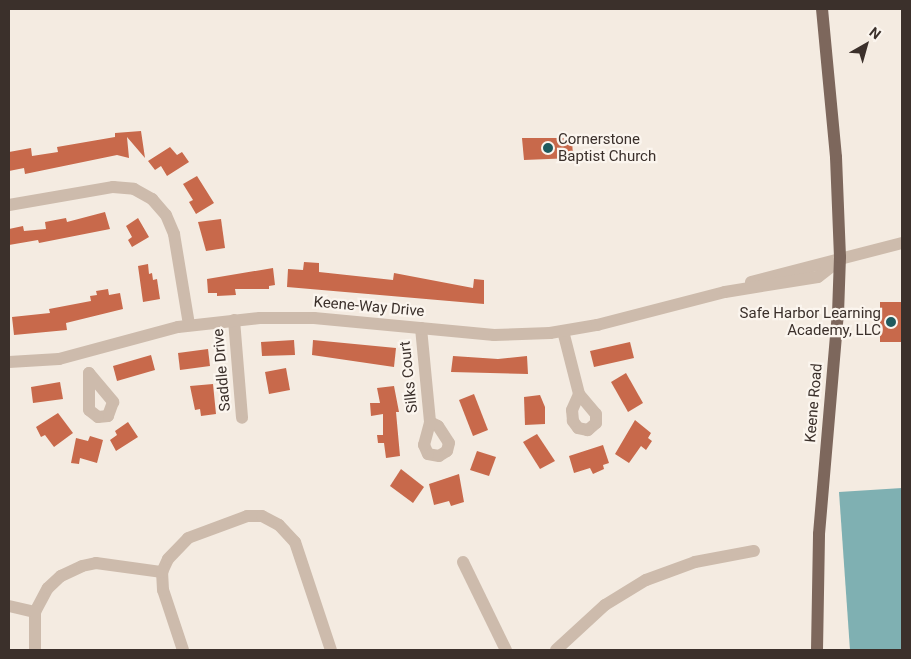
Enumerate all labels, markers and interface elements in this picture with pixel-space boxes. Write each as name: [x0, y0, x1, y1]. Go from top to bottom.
north arrow: [841, 20, 891, 70]
text: N: [866, 24, 884, 43]
place label: Cornerstone Baptist Church: [558, 130, 656, 165]
marker: Cornerstone Baptist Church: [542, 142, 554, 154]
street label: Keene-Way Drive: [313, 293, 425, 321]
place label: Safe Harbor Learning Academy, LLC: [740, 304, 881, 339]
marker: Safe Harbor Learning Academy, LLC: [885, 316, 897, 328]
street label: Saddle Drive: [209, 328, 235, 412]
street label: Silks Court: [396, 340, 422, 414]
street label: Keene Road: [802, 363, 826, 443]

